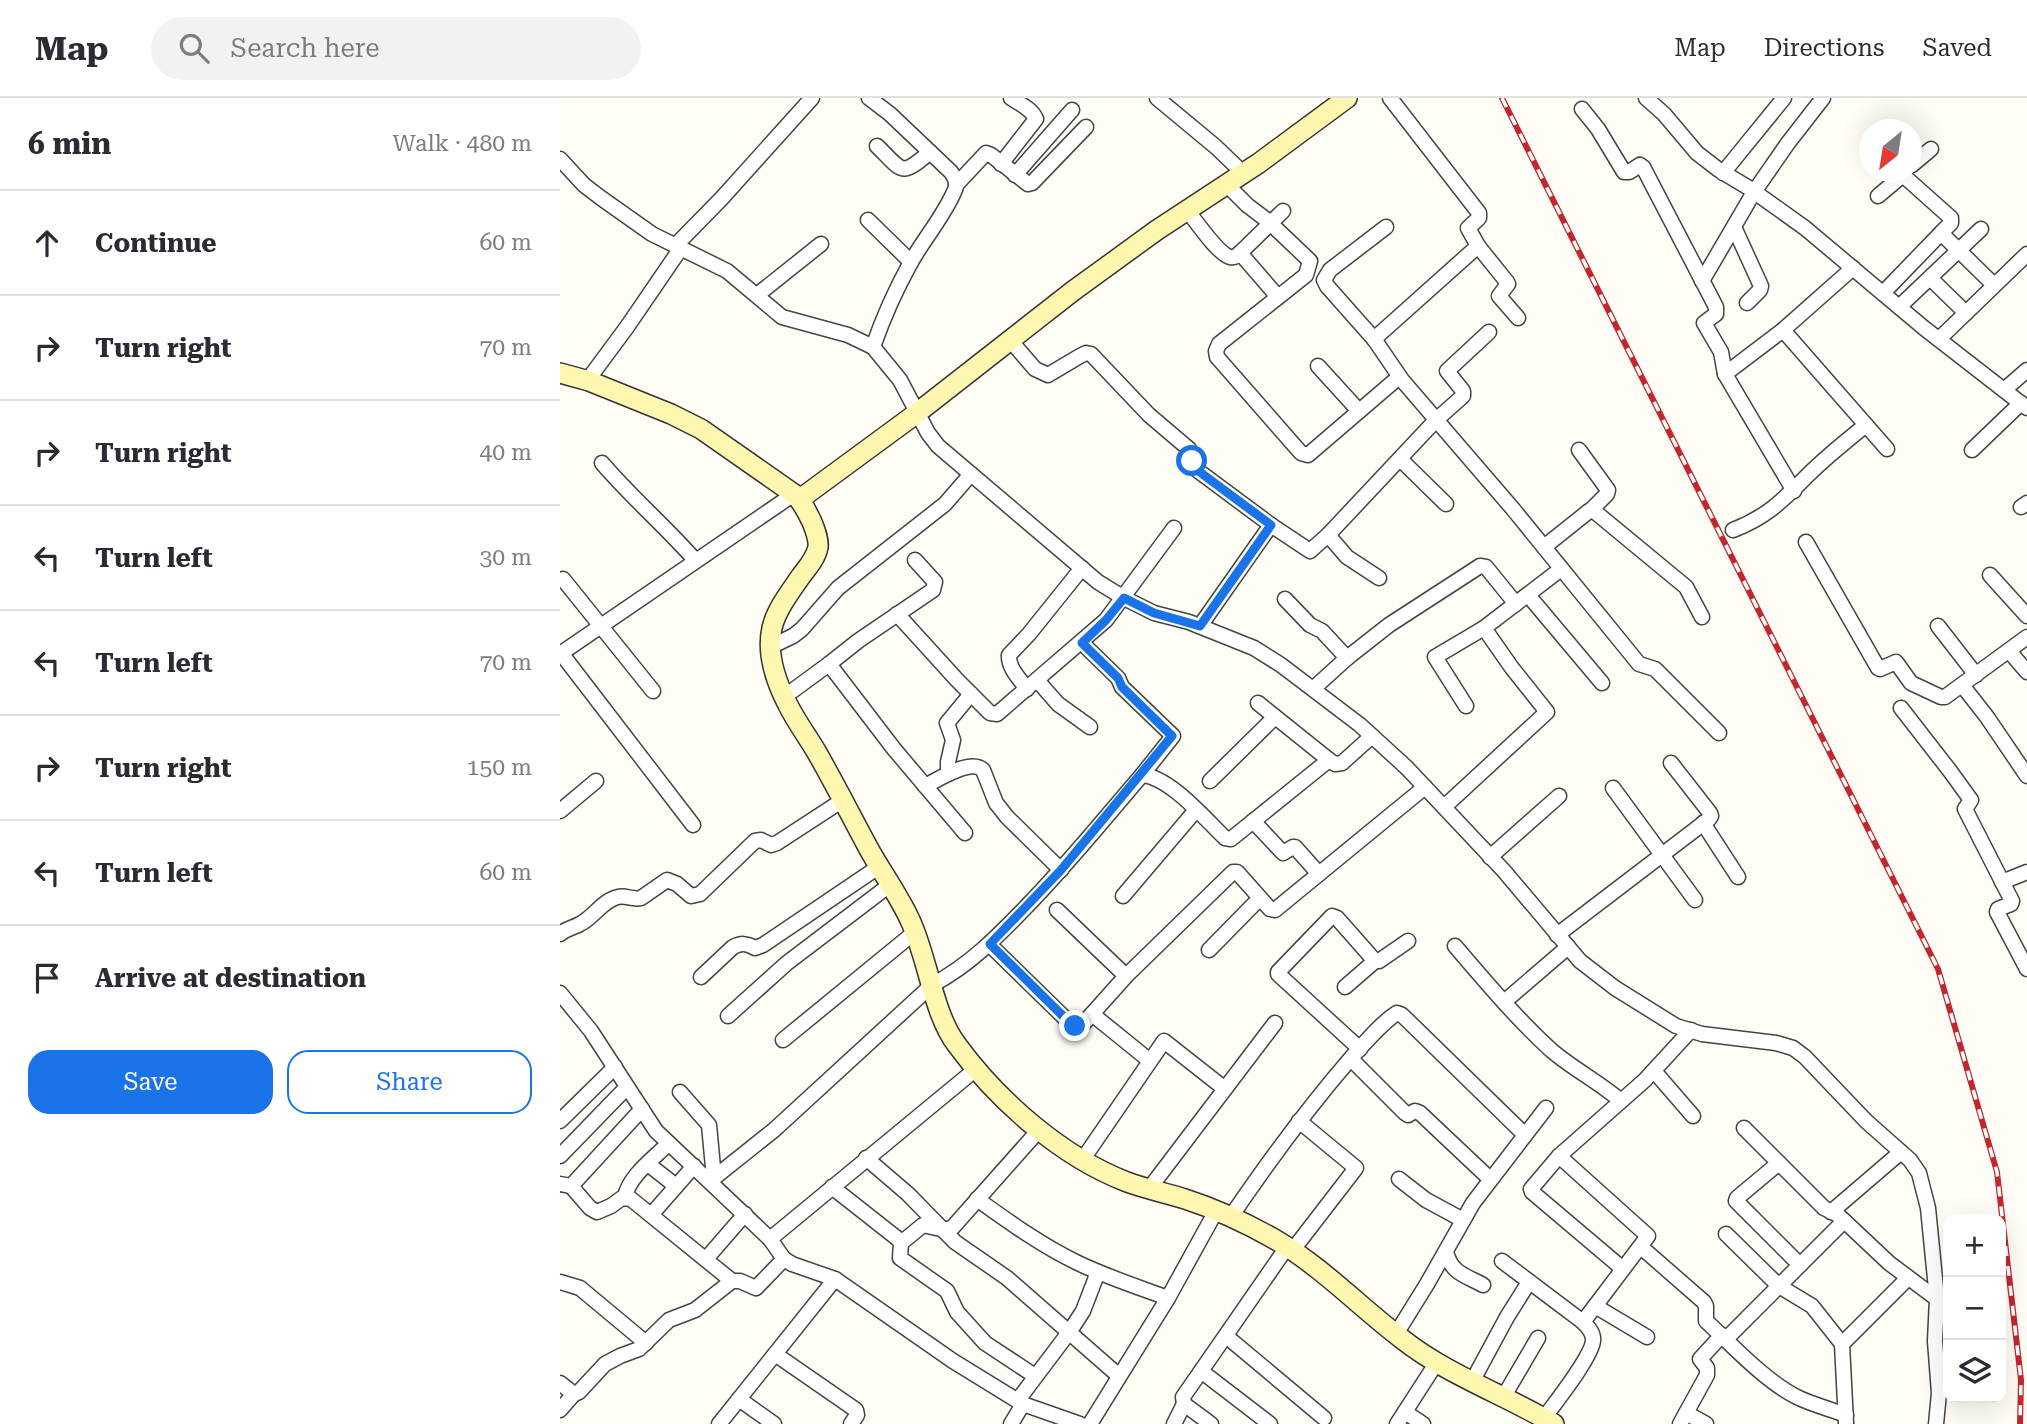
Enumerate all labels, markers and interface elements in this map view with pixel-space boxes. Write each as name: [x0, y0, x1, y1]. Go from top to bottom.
search box: [151, 17, 641, 80]
text: Map: [35, 29, 109, 68]
icon: search: [175, 29, 213, 67]
text: Search here: [231, 33, 380, 63]
text: Map: [1674, 34, 1726, 62]
text: Directions: [1764, 34, 1884, 62]
text: Saved: [1922, 34, 1992, 62]
north arrow: [1859, 119, 1922, 182]
text: 6 min: [28, 126, 111, 161]
text: Walk · 480 m: [393, 130, 532, 157]
icon: ahead: [28, 224, 66, 262]
text: Continue: [95, 228, 217, 258]
text: 60 m: [479, 229, 532, 256]
icon: right: [28, 329, 66, 367]
text: Turn right: [95, 333, 231, 363]
text: 70 m: [479, 334, 532, 361]
icon: right: [28, 434, 66, 472]
text: Turn right: [95, 438, 231, 468]
text: 40 m: [479, 439, 532, 466]
route start: [1176, 445, 1207, 476]
icon: left: [28, 539, 66, 577]
text: Turn left: [95, 543, 213, 573]
text: 30 m: [479, 544, 532, 571]
icon: left: [28, 644, 66, 682]
text: Turn left: [95, 648, 213, 678]
text: 70 m: [479, 649, 532, 676]
icon: right: [28, 749, 66, 787]
text: Turn right: [95, 753, 231, 783]
text: 150 m: [467, 754, 532, 781]
icon: left: [28, 854, 66, 892]
text: Turn left: [95, 858, 213, 888]
text: 60 m: [479, 859, 532, 886]
icon: arrive: [28, 959, 66, 997]
text: Arrive at destination: [95, 963, 366, 993]
route end: [1059, 1010, 1090, 1041]
button: Save: [28, 1050, 273, 1114]
button: Share: [287, 1050, 532, 1114]
map controls: [1943, 1214, 2006, 1403]
button: +: [1943, 1214, 2006, 1277]
button: −: [1943, 1277, 2006, 1340]
button: layers: [1943, 1340, 2006, 1403]

